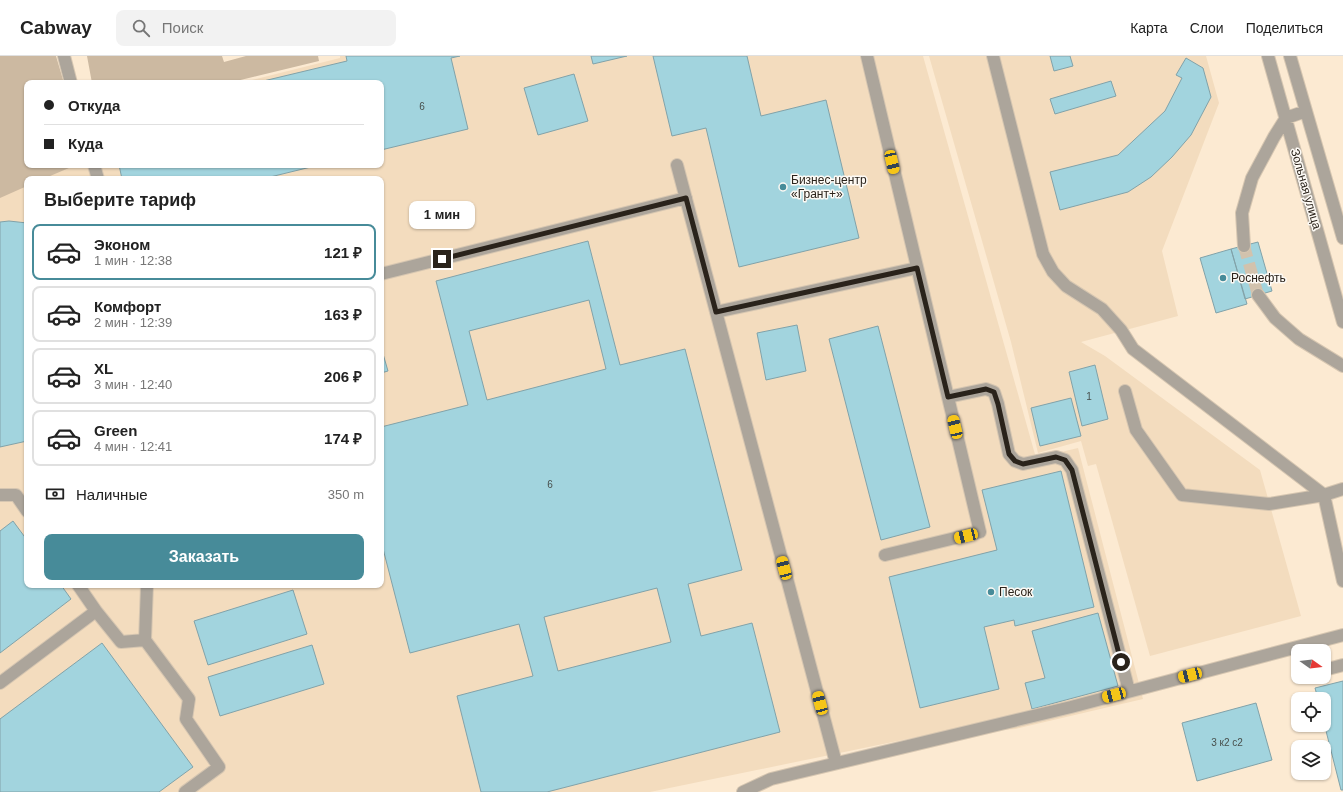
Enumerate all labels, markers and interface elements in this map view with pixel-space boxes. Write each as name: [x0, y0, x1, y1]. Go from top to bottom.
search box: [116, 10, 396, 46]
text: Cabway: [20, 17, 92, 38]
icon: search: [130, 17, 152, 39]
text: Поиск: [162, 19, 203, 36]
text: Карта: [1130, 20, 1168, 36]
text: Слои: [1190, 20, 1224, 36]
text: Поделиться: [1246, 20, 1323, 36]
text: Откуда: [68, 97, 120, 114]
house number: 6: [419, 101, 425, 112]
text: Куда: [68, 135, 103, 152]
street label: Зольная улица: [1288, 147, 1324, 231]
car: [883, 149, 901, 175]
place label: Бизнес-центр «Грант+»: [791, 173, 867, 201]
marker: Бизнес-центр «Грант+»: [778, 182, 788, 192]
text: Выберите тариф: [44, 190, 196, 210]
callout: 1 мин: [409, 201, 475, 229]
text: 1 мин: [424, 207, 460, 222]
icon: car: [46, 234, 82, 270]
text: Эконом: [94, 236, 150, 253]
text: 121 ₽: [324, 244, 362, 261]
route end: [433, 250, 451, 268]
text: 1 мин · 12:38: [94, 253, 172, 268]
place label: Роснефть: [1231, 271, 1286, 285]
marker: Роснефть: [1218, 273, 1228, 283]
icon: car: [46, 296, 82, 332]
text: Комфорт: [94, 298, 161, 315]
text: 163 ₽: [324, 306, 362, 323]
text: 2 мин · 12:39: [94, 315, 172, 330]
icon: car: [46, 358, 82, 394]
text: XL: [94, 360, 113, 377]
text: 206 ₽: [324, 368, 362, 385]
text: 3 мин · 12:40: [94, 377, 172, 392]
house number: 1: [1086, 391, 1092, 402]
car: [946, 414, 964, 440]
icon: car: [46, 420, 82, 456]
text: Green: [94, 422, 137, 439]
text: 174 ₽: [324, 430, 362, 447]
text: 4 мин · 12:41: [94, 439, 172, 454]
house number: 6: [547, 479, 553, 490]
icon: cash: [44, 483, 66, 505]
text: Наличные: [76, 486, 148, 503]
text: 350 m: [328, 487, 364, 502]
car: [953, 527, 979, 545]
button: Заказать: [44, 534, 364, 580]
car: [775, 555, 793, 581]
place label: Песок: [999, 585, 1033, 599]
marker: Песок: [986, 587, 996, 597]
north arrow: [1291, 644, 1331, 684]
map controls: [1291, 644, 1331, 780]
route start: [1112, 653, 1130, 671]
car: [1177, 666, 1203, 684]
car: [1101, 686, 1127, 704]
car: [811, 690, 829, 716]
button: locate: [1291, 692, 1331, 732]
house number: 3 к2 с2: [1211, 737, 1243, 748]
button: layers: [1291, 740, 1331, 780]

